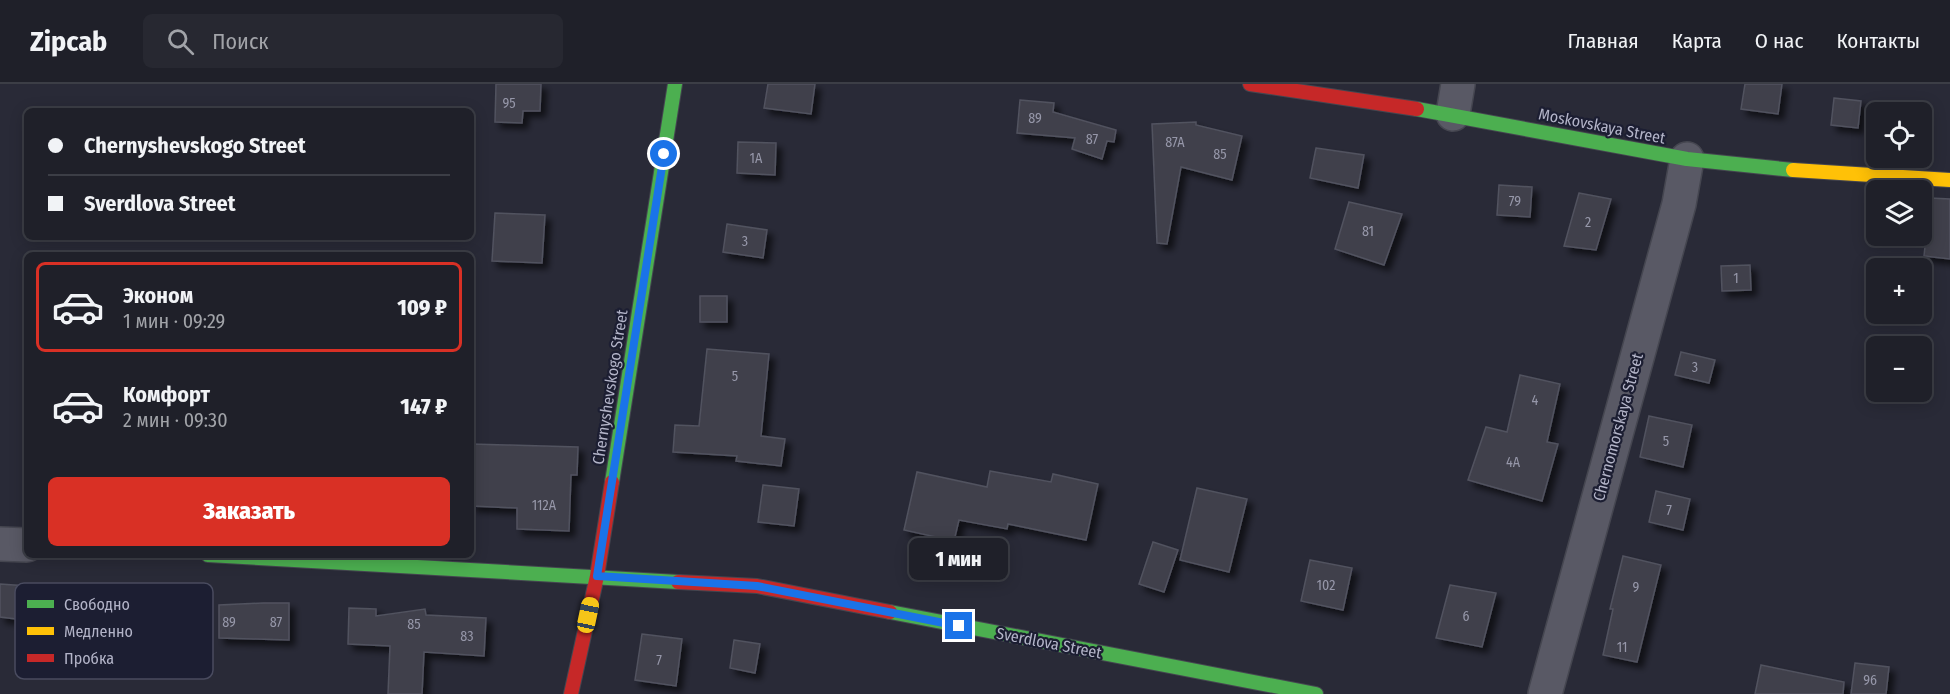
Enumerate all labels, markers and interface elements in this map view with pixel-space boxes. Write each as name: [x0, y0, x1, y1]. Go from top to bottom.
search box: [143, 14, 563, 68]
text: Zipcab: [30, 25, 107, 58]
icon: search: [164, 25, 197, 58]
text: Поиск: [212, 28, 269, 55]
text: Главная: [1568, 28, 1639, 54]
text: Карта: [1672, 28, 1722, 54]
text: О нас: [1755, 28, 1803, 54]
text: Контакты: [1836, 28, 1920, 54]
house number: 95: [502, 95, 516, 112]
map controls: [1866, 102, 1932, 402]
button: locate: [1866, 102, 1932, 168]
street label: Moskovskaya Street: [1537, 104, 1668, 148]
house number: 89: [1028, 110, 1042, 127]
house number: 87: [1086, 131, 1099, 148]
text: Chernyshevskogo Street: [84, 132, 306, 159]
house number: 87А: [1165, 134, 1185, 151]
route start: [650, 140, 677, 167]
house number: 85: [1213, 146, 1227, 163]
house number: 1А: [750, 150, 763, 167]
button: layers: [1866, 180, 1932, 246]
text: Sverdlova Street: [84, 190, 236, 217]
house number: 79: [1509, 193, 1521, 210]
house number: 2: [1585, 214, 1591, 231]
house number: 81: [1362, 223, 1374, 240]
house number: 3: [742, 233, 748, 250]
button: +: [1866, 258, 1932, 324]
house number: 1: [1733, 270, 1739, 287]
icon: car: [51, 280, 105, 334]
text: Эконом: [123, 282, 193, 309]
text: 109 ₽: [397, 294, 447, 321]
street label: Chernyshevskogo Street: [588, 307, 632, 466]
text: 1 мин · 09:29: [123, 309, 225, 333]
button: −: [1866, 336, 1932, 402]
street label: Chernomorskaya Street: [1589, 350, 1647, 503]
house number: 3: [1692, 359, 1698, 376]
house number: 5: [732, 368, 738, 385]
icon: car: [51, 379, 105, 433]
text: Комфорт: [123, 381, 210, 408]
house number: 4: [1532, 392, 1539, 409]
text: 147 ₽: [400, 393, 447, 420]
text: 2 мин · 09:30: [123, 408, 228, 432]
house number: 5: [1663, 433, 1669, 450]
house number: 4А: [1506, 454, 1521, 471]
button: Заказать: [48, 477, 450, 546]
house number: 112А: [532, 497, 557, 514]
house number: 7: [1666, 502, 1672, 519]
callout: 1 мин: [910, 539, 1008, 581]
text: 1 мин: [935, 547, 982, 571]
house number: 102: [1317, 577, 1335, 594]
house number: 9: [1633, 579, 1640, 596]
legend: [15, 583, 213, 679]
text: Свободно: [64, 595, 130, 614]
car: [575, 596, 601, 634]
house number: 6: [1463, 608, 1470, 625]
route end: [945, 612, 972, 639]
house number: 89: [222, 614, 236, 631]
house number: 87: [270, 614, 283, 631]
house number: 85: [407, 616, 421, 633]
text: Медленно: [64, 622, 133, 641]
street label: Sverdlova Street: [995, 623, 1104, 663]
house number: 83: [460, 628, 474, 645]
house number: 11: [1617, 639, 1627, 656]
text: Пробка: [64, 649, 114, 668]
house number: 7: [656, 652, 662, 669]
house number: 96: [1863, 672, 1877, 689]

